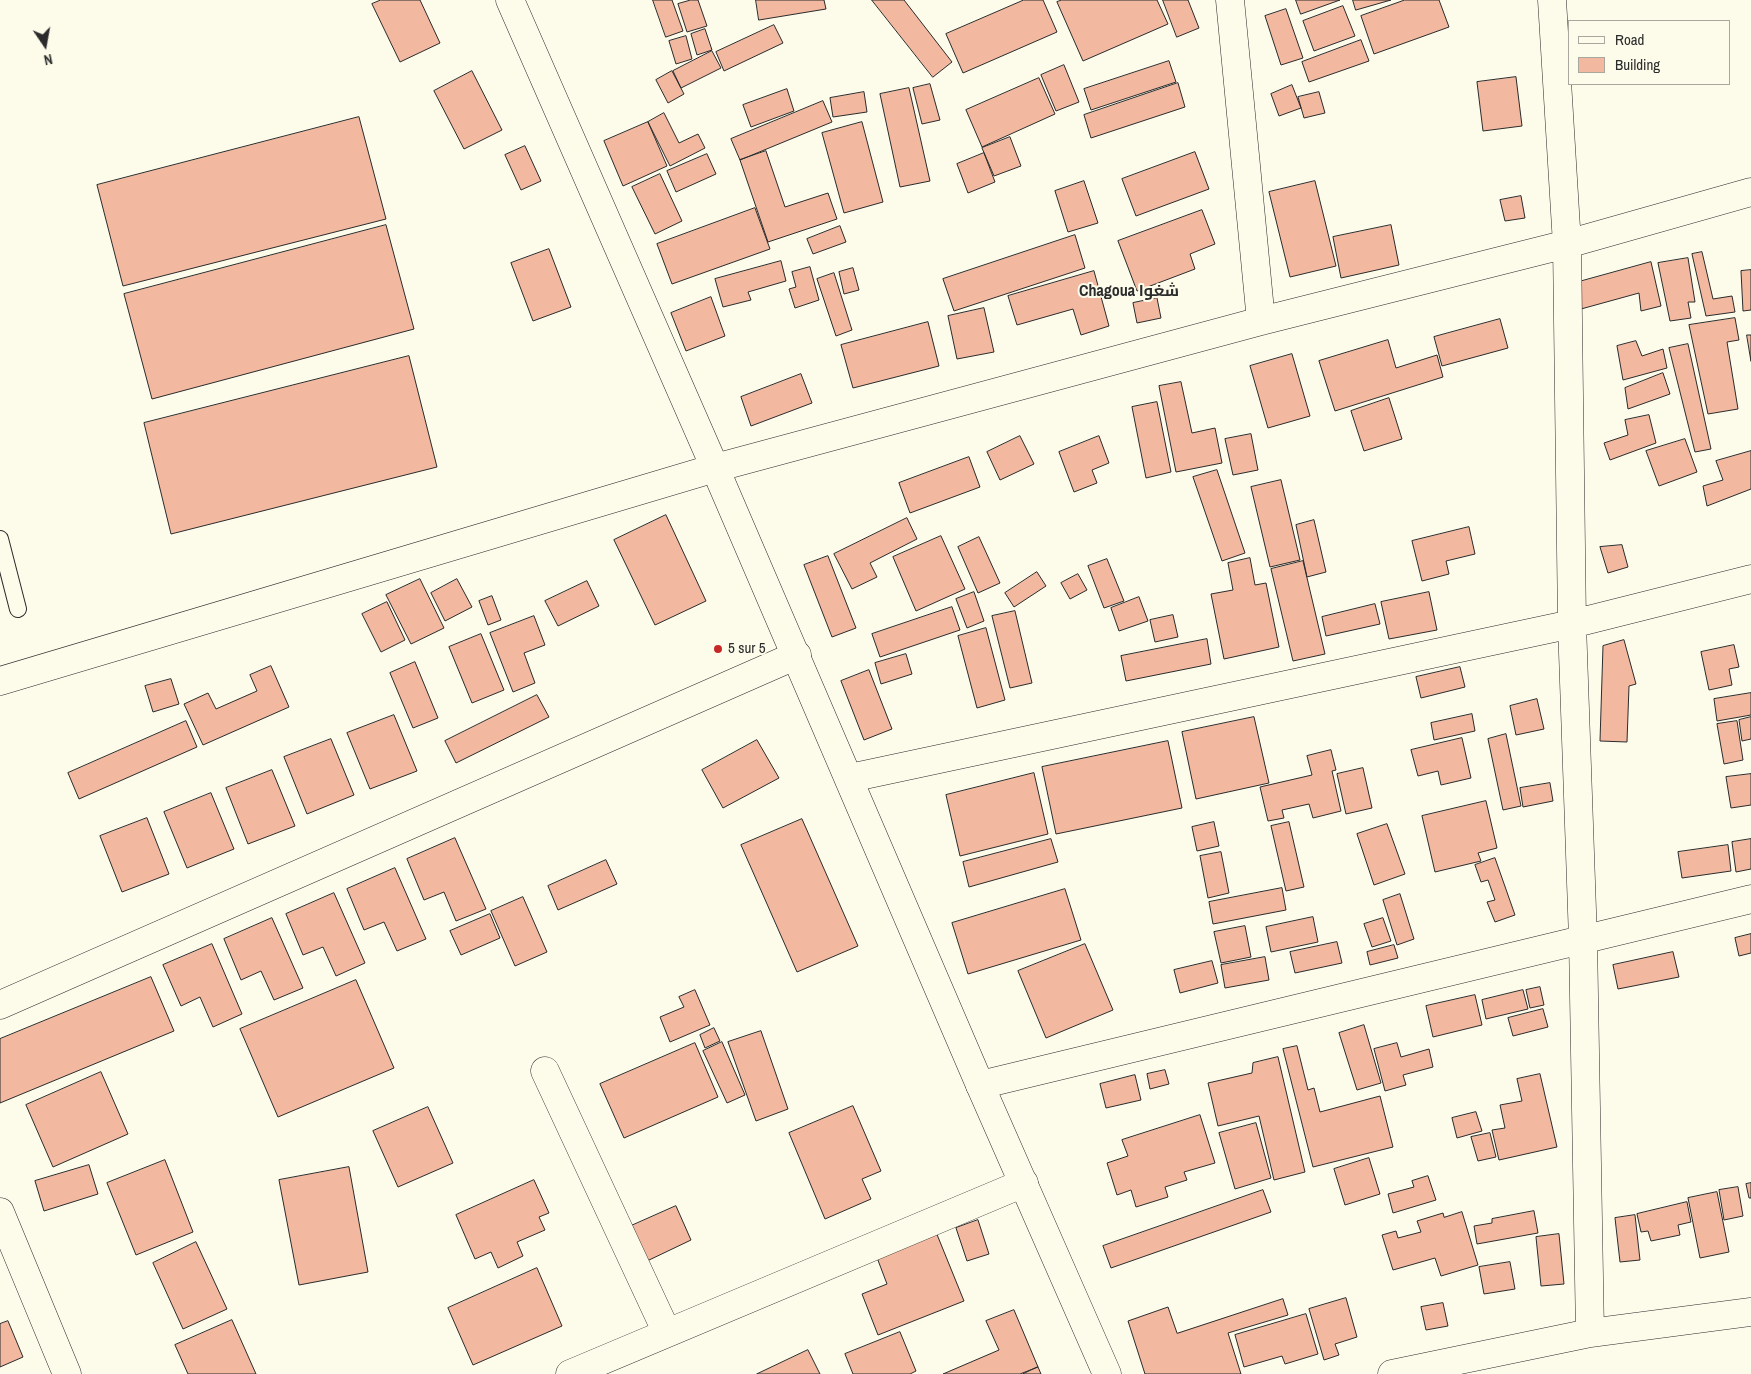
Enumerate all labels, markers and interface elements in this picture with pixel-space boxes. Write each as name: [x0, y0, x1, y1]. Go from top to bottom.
north arrow: [20, 20, 70, 70]
legend: [1568, 20, 1731, 85]
text: Road: [1615, 29, 1644, 50]
text: N: [42, 50, 54, 69]
text: Building: [1615, 54, 1660, 75]
district label: Chagoua شغوا: [1079, 282, 1179, 302]
place label: 5 sur 5: [728, 640, 766, 658]
marker: 5 sur 5: [712, 643, 724, 655]

